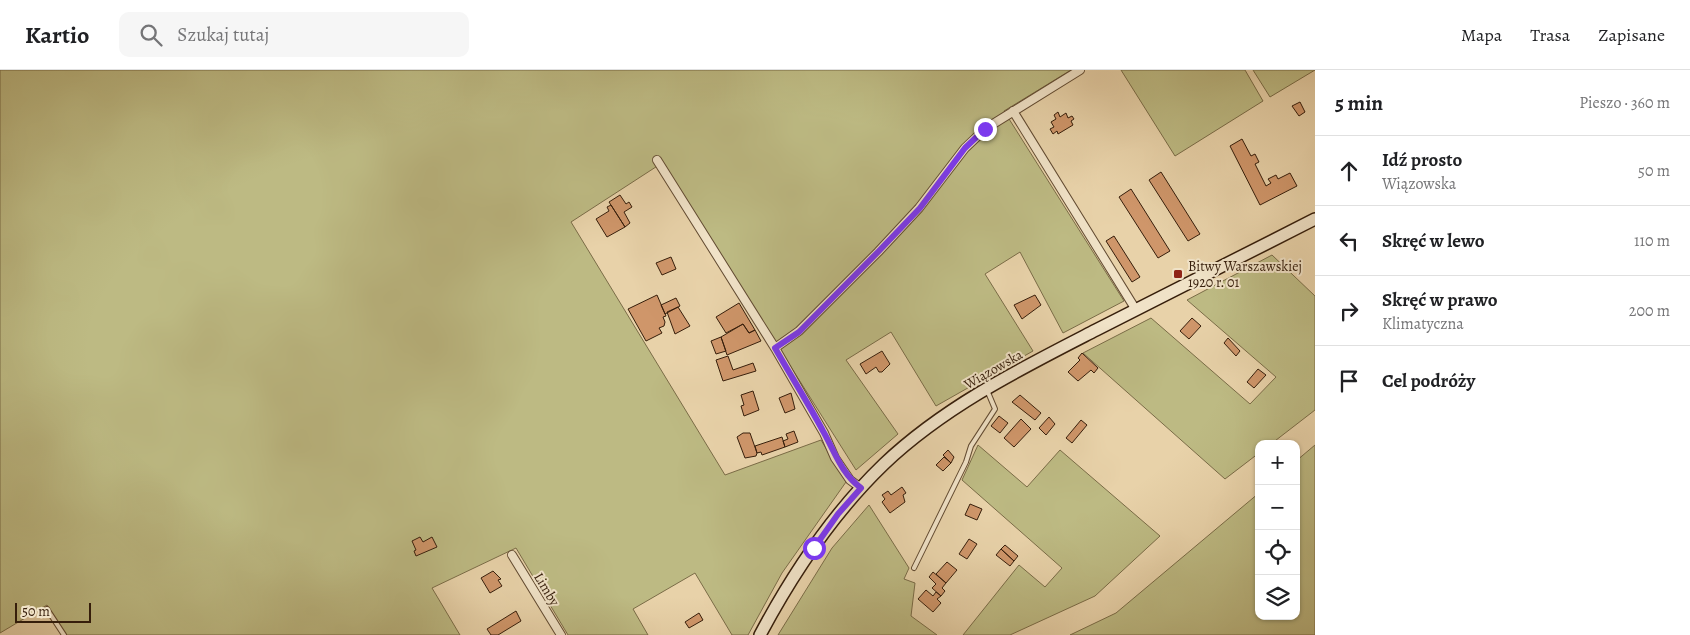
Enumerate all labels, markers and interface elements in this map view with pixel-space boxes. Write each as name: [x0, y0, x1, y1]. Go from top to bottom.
search box: [119, 12, 469, 57]
text: Kartio: [25, 19, 89, 51]
icon: search: [137, 21, 165, 49]
text: Szukaj tutaj: [177, 22, 269, 48]
text: Mapa: [1461, 23, 1502, 47]
text: Trasa: [1530, 23, 1570, 47]
text: Zapisane: [1598, 23, 1665, 47]
text: 5 min: [1335, 89, 1383, 117]
text: Pieszo · 360 m: [1579, 92, 1670, 114]
route end: [974, 118, 997, 141]
text: Idź prosto: [1382, 147, 1462, 173]
icon: ahead: [1335, 157, 1363, 185]
text: 50 m: [1638, 160, 1670, 182]
text: Wiązowska: [1382, 173, 1456, 195]
icon: left: [1335, 227, 1363, 255]
text: Skręć w lewo: [1382, 228, 1485, 254]
text: 110 m: [1634, 230, 1670, 252]
place label: Bitwy Warszawskiej 1920 r. 01: [1188, 257, 1302, 292]
marker: Bitwy Warszawskiej 1920 r. 01: [1172, 268, 1184, 280]
text: Skręć w prawo: [1382, 287, 1497, 313]
icon: right: [1335, 297, 1363, 325]
text: 200 m: [1629, 300, 1670, 322]
text: Klimatyczna: [1382, 313, 1464, 335]
street label: Wiązowska: [960, 345, 1026, 394]
icon: arrive: [1335, 367, 1363, 395]
text: Cel podróży: [1382, 368, 1475, 394]
map controls: [1255, 440, 1300, 620]
button: +: [1255, 440, 1300, 485]
button: −: [1255, 485, 1300, 530]
button: locate: [1255, 530, 1300, 575]
route start: [803, 537, 826, 560]
street label: Limby: [529, 569, 564, 610]
button: layers: [1255, 575, 1300, 620]
scale bar: [15, 600, 91, 623]
text: 50 m: [22, 602, 50, 621]

